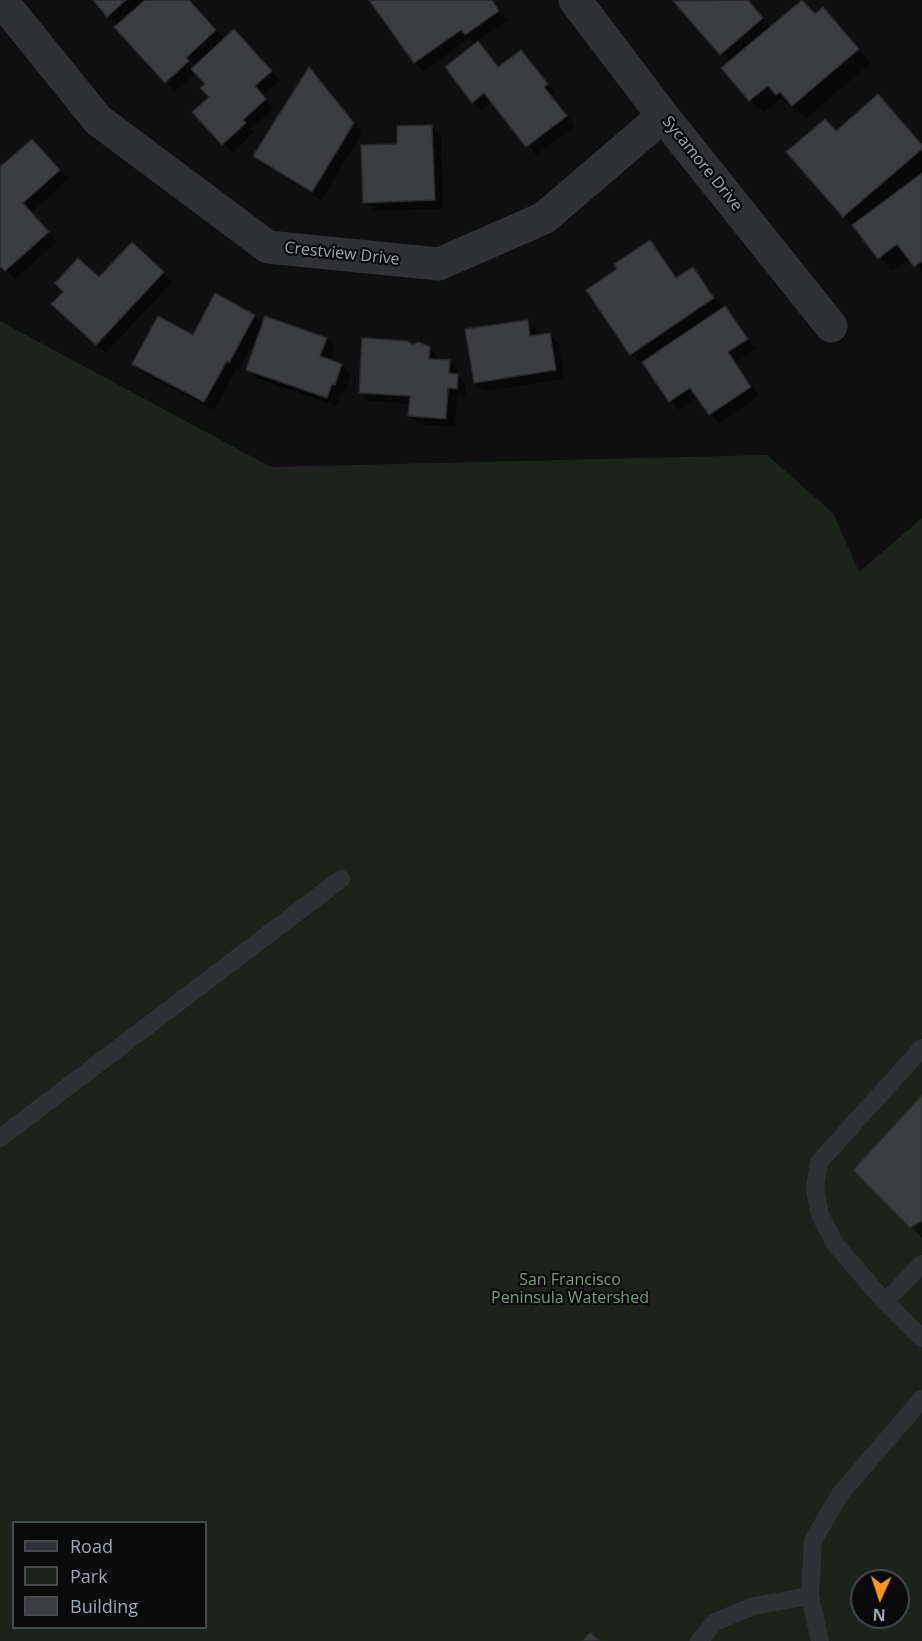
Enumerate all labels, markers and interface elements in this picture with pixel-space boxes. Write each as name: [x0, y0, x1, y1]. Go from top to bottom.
street label: Sycamore Drive: [658, 113, 746, 215]
street label: Crestview Drive: [283, 238, 401, 270]
park label: San Francisco Peninsula Watershed: [491, 1270, 649, 1308]
legend: [12, 1521, 207, 1629]
text: Road: [70, 1534, 113, 1558]
text: Park: [70, 1564, 108, 1588]
north arrow: [850, 1569, 910, 1629]
text: Building: [70, 1594, 138, 1618]
text: N: [872, 1604, 886, 1626]

